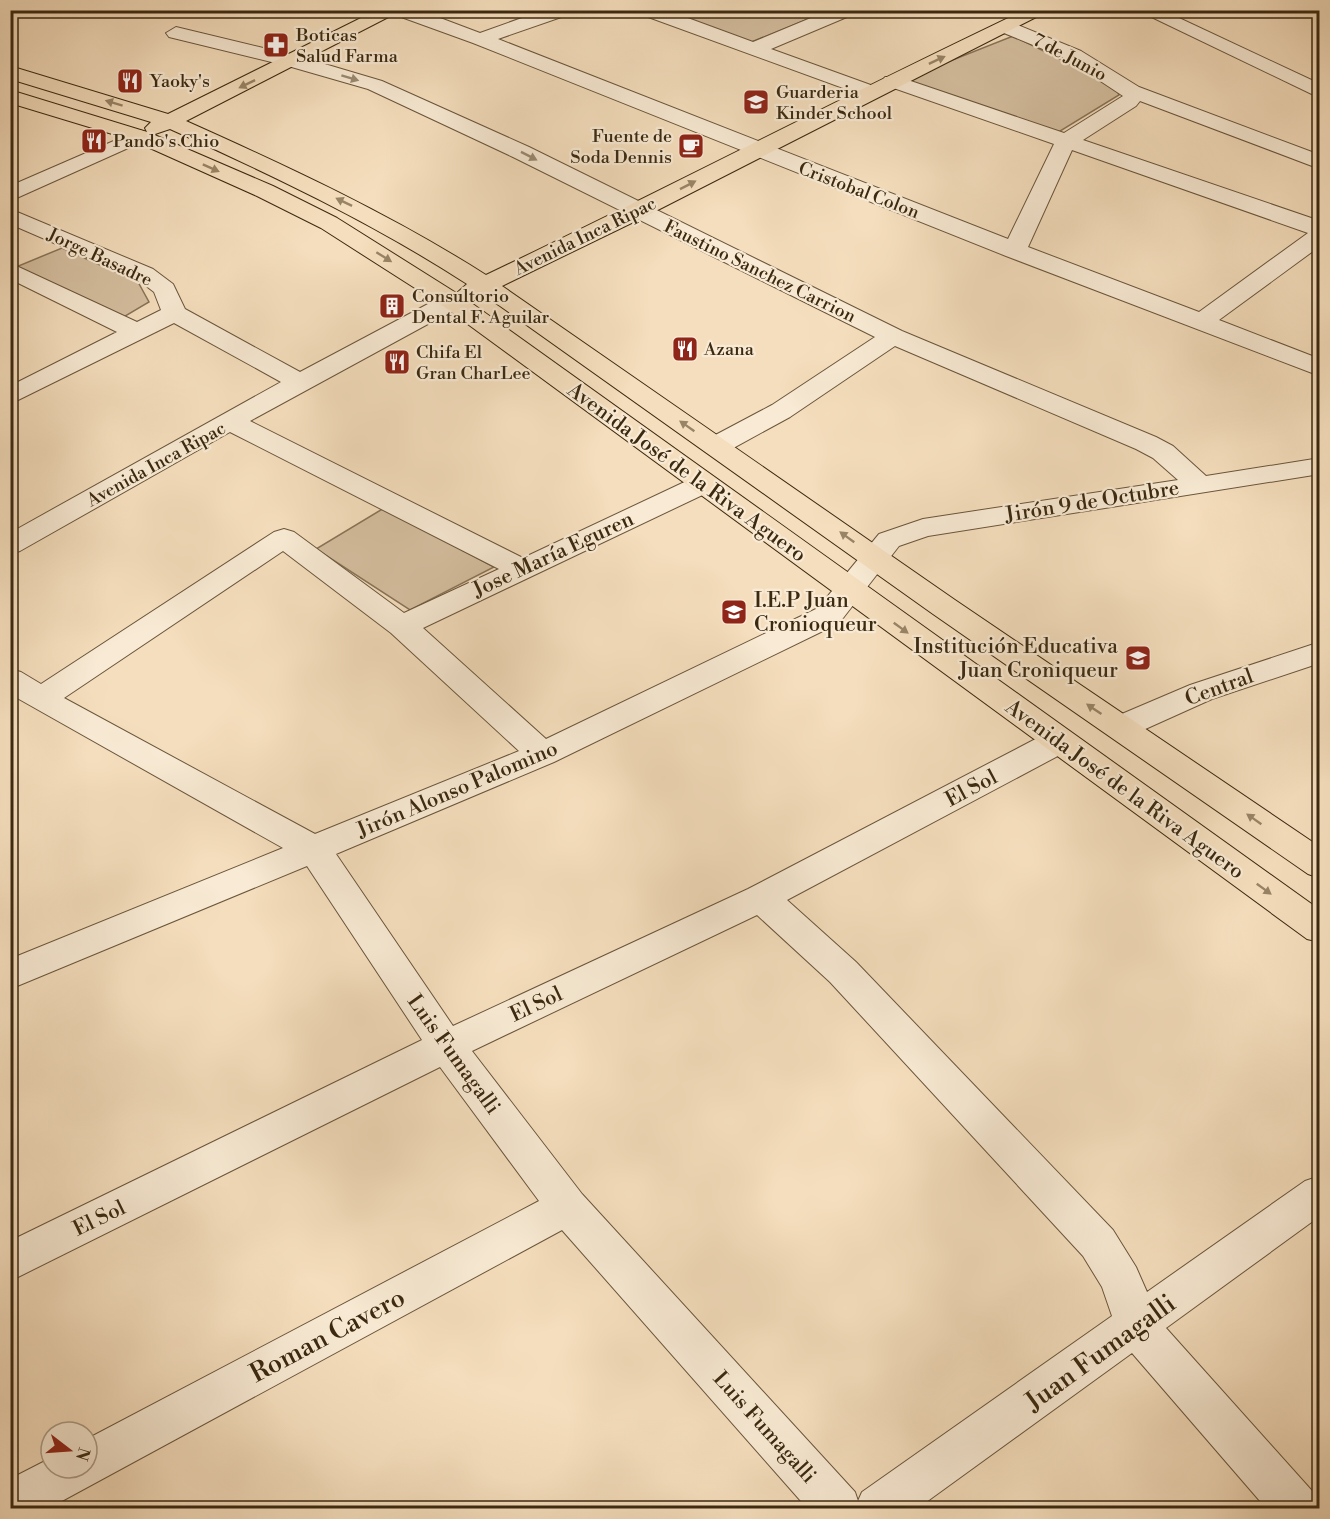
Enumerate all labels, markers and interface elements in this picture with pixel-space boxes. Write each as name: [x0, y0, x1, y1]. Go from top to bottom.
place label: Boticas Salud Farma: [295, 24, 399, 68]
street label: 7 de Junio: [1029, 28, 1111, 87]
pharmacy icon: Boticas Salud Farma: [261, 30, 291, 60]
one-way arrow: [929, 55, 946, 64]
restaurant icon: Yaoky's: [115, 66, 145, 96]
place label: Yaoky's: [149, 70, 210, 93]
one-way arrow: [341, 74, 359, 83]
one-way arrow: [238, 79, 255, 89]
place label: Guarderia Kinder School: [776, 81, 893, 125]
school or university icon: Guarderia Kinder School: [741, 87, 771, 117]
one-way arrow: [105, 98, 123, 107]
place label: Fuente de Soda Dennis: [570, 125, 672, 169]
restaurant icon: Pando's Chio: [79, 126, 109, 156]
place label: Pando's Chio: [113, 130, 219, 153]
cafe icon: Fuente de Soda Dennis: [676, 131, 706, 161]
one-way arrow: [520, 151, 537, 160]
street label: Cristobal Colon: [795, 157, 923, 224]
one-way arrow: [203, 163, 220, 172]
one-way arrow: [680, 180, 697, 190]
street label: Avenida Inca Ripac: [509, 192, 660, 281]
one-way arrow: [335, 197, 352, 207]
street label: Faustino Sanchez Carrion: [660, 215, 860, 328]
street label: Jorge Basadre: [43, 223, 156, 292]
one-way arrow: [376, 252, 392, 263]
place label: Consultorio Dental F. Aguilar: [412, 285, 550, 329]
building icon: Consultorio Dental F. Aguilar: [377, 291, 407, 321]
restaurant icon: Azana: [670, 334, 700, 364]
place label: Azana: [703, 338, 755, 361]
place label: Chifa El Gran CharLee: [416, 341, 531, 385]
restaurant icon: Chifa El Gran CharLee: [382, 347, 412, 377]
street label: Avenida José de la Riva Aguero: [561, 377, 811, 568]
street label: Avenida Inca Ripac: [82, 417, 230, 513]
one-way arrow: [680, 420, 696, 432]
street label: Jirón 9 de Octubre: [1002, 475, 1181, 529]
street label: Jose María Eguren: [468, 506, 639, 604]
one-way arrow: [840, 532, 855, 544]
place label: I.E.P Juan Cronioqueur: [754, 588, 877, 638]
school or university icon: I.E.P Juan Cronioqueur: [719, 597, 749, 627]
one-way arrow: [894, 621, 909, 633]
place label: Institución Educativa Juan Croniqueur: [913, 634, 1118, 684]
school or university icon: Institución Educativa Juan Croniqueur: [1123, 643, 1153, 673]
street label: Central: [1182, 664, 1257, 712]
street label: Avenida José de la Riva Aguero: [999, 694, 1249, 885]
one-way arrow: [1086, 703, 1102, 715]
street label: Jirón Alonso Palomino: [352, 736, 562, 844]
street label: El Sol: [941, 764, 1002, 813]
one-way arrow: [1246, 814, 1263, 825]
one-way arrow: [1255, 883, 1271, 895]
street label: El Sol: [506, 981, 567, 1028]
street label: Luis Fumagalli: [401, 990, 505, 1120]
street label: El Sol: [69, 1195, 130, 1243]
street label: Roman Cavero: [244, 1282, 411, 1390]
street label: Juan Fumagalli: [1018, 1287, 1182, 1419]
street label: Luis Fumagalli: [707, 1366, 821, 1489]
north arrow: [39, 1420, 99, 1480]
text: N: [71, 1445, 94, 1463]

